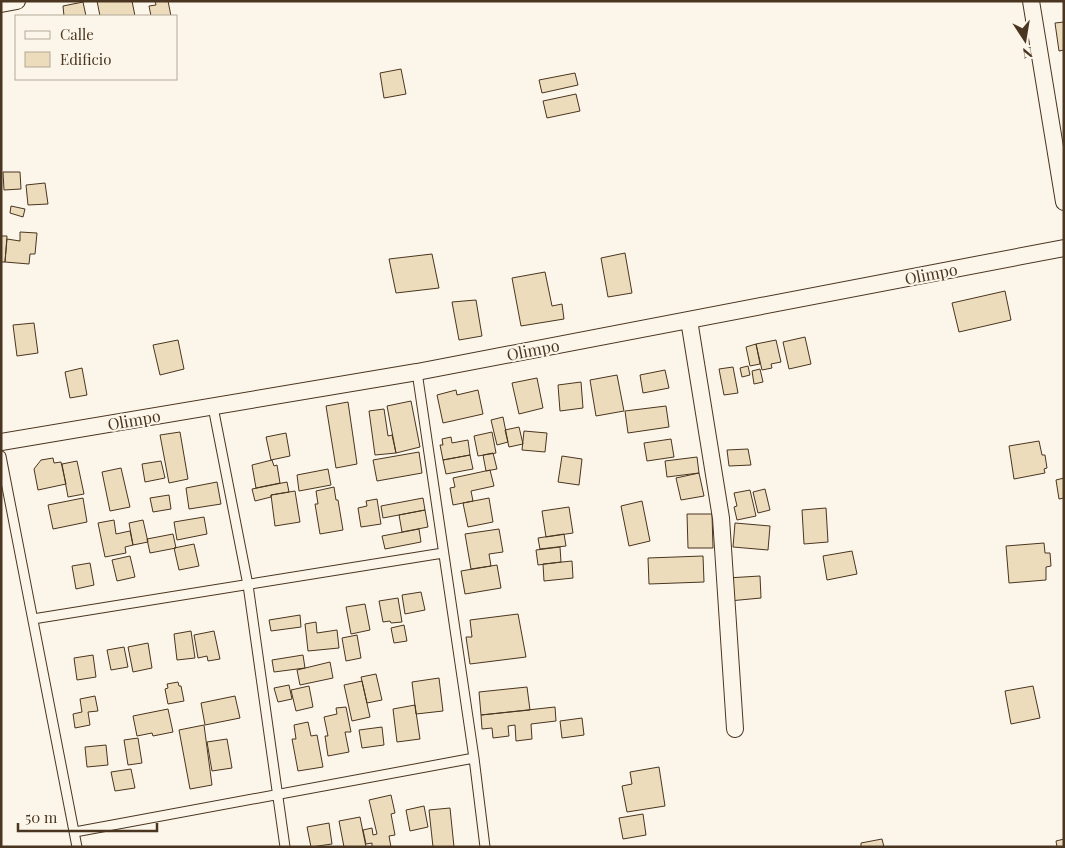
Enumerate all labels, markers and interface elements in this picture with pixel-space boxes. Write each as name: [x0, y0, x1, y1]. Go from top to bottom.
legend: [15, 15, 178, 80]
north arrow: [1000, 15, 1050, 65]
text: Calle: [60, 24, 94, 44]
text: N: [1021, 43, 1035, 64]
text: Edificio: [60, 49, 111, 69]
street label: Olimpo: [903, 258, 959, 289]
street label: Olimpo: [505, 334, 561, 365]
street label: Olimpo: [106, 405, 162, 434]
scale bar: [18, 800, 156, 832]
text: 50 m: [25, 807, 58, 827]

